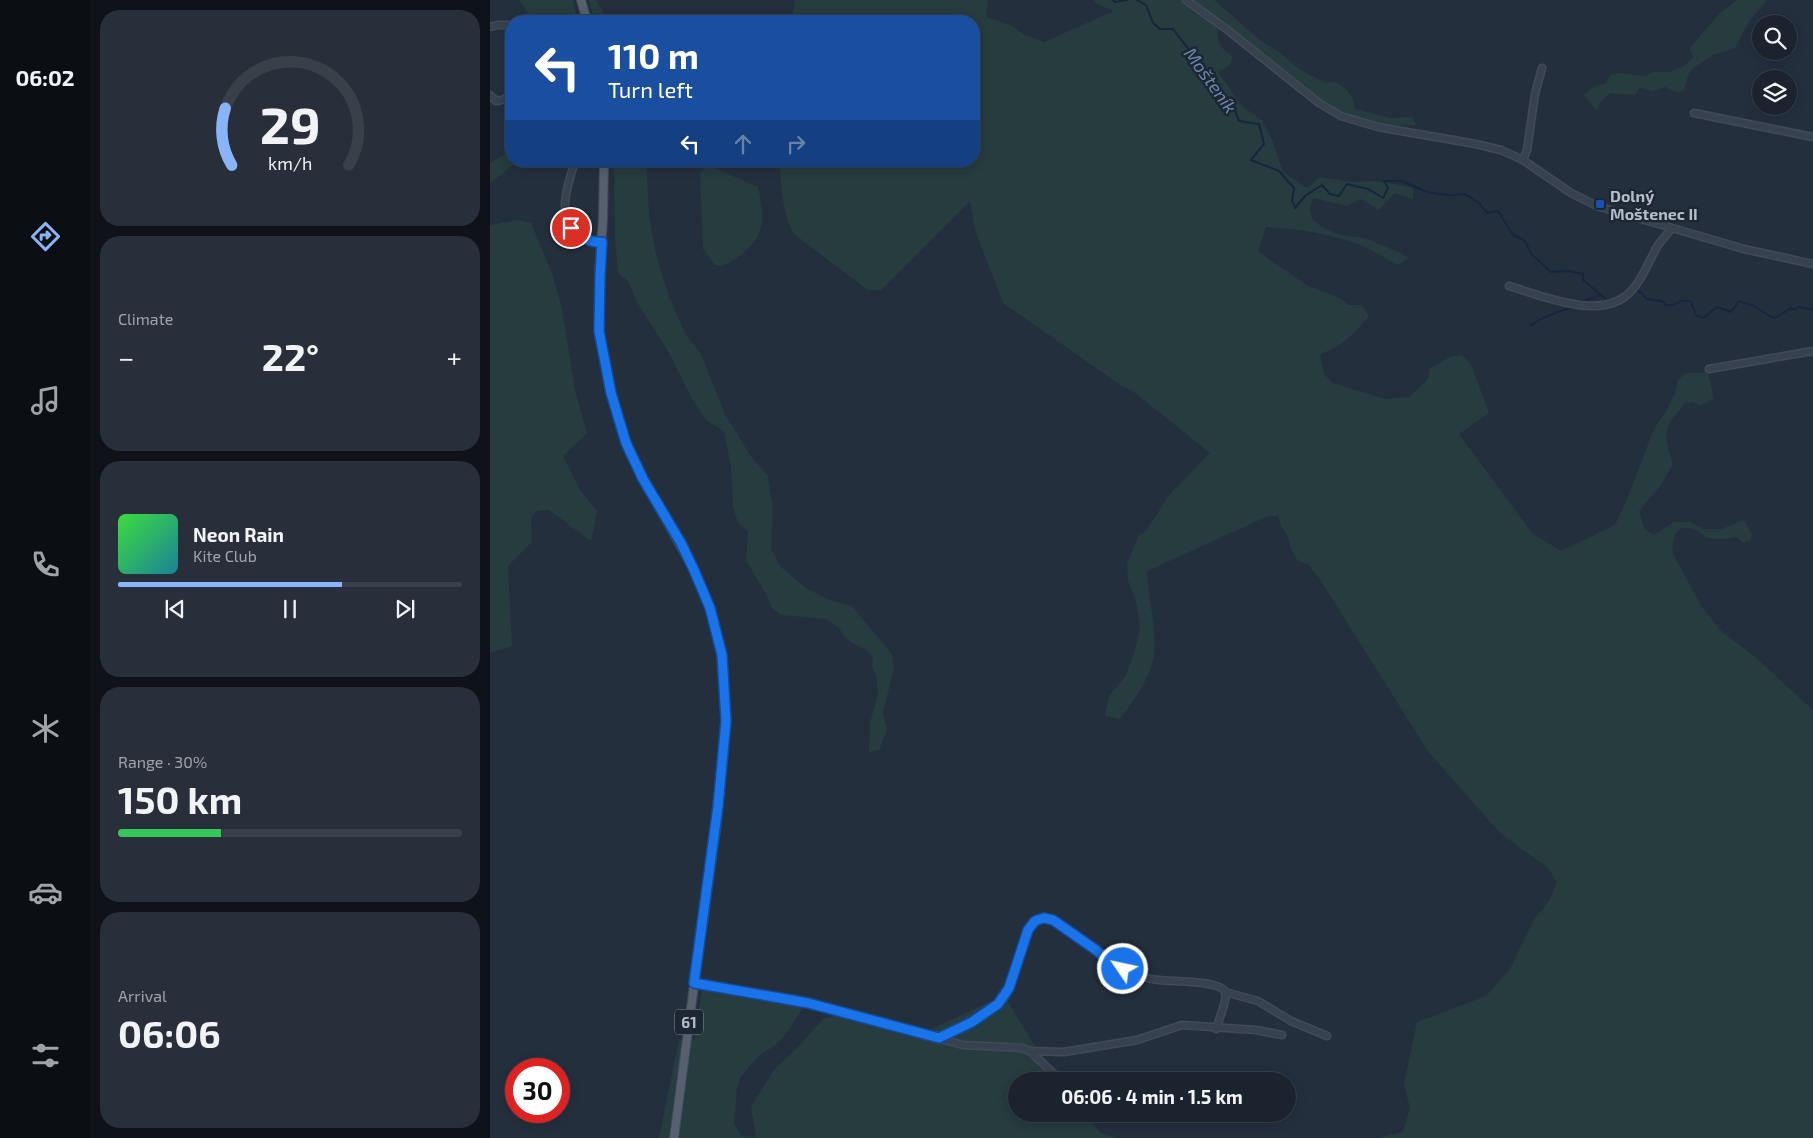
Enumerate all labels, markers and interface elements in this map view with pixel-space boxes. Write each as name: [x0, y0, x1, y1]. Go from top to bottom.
map controls: [1752, 15, 1797, 115]
button: search: [1752, 15, 1797, 60]
text: 110 m: [608, 34, 699, 76]
icon: left: [525, 35, 590, 100]
water label: Mošteník: [1180, 43, 1242, 117]
text: 06:02: [15, 64, 75, 90]
button: layers: [1752, 70, 1797, 115]
text: Turn left: [608, 76, 693, 102]
text: 29: [260, 92, 320, 154]
icon: left: [676, 130, 704, 158]
icon: ahead: [729, 130, 757, 158]
icon: right: [782, 130, 810, 158]
text: km/h: [268, 152, 312, 174]
place label: Dolný Moštenec II: [1610, 186, 1698, 223]
marker: Dolný Moštenec II: [1594, 198, 1606, 210]
pin: [550, 207, 592, 249]
icon: arrive: [557, 214, 585, 242]
icon: directions: [28, 219, 63, 254]
text: Climate: [118, 309, 173, 328]
text: 22°: [262, 333, 319, 379]
text: −: [118, 340, 134, 374]
text: +: [447, 340, 462, 374]
icon: music: [28, 383, 63, 418]
text: Neon Rain: [193, 523, 284, 546]
text: Kite Club: [193, 546, 257, 565]
icon: phone: [28, 547, 63, 582]
icon: previous: [161, 595, 189, 623]
icon: pause: [276, 595, 304, 623]
icon: next: [391, 595, 419, 623]
icon: climate: [28, 711, 63, 746]
text: Range · 30%: [118, 752, 207, 771]
text: 150 km: [118, 776, 242, 822]
icon: car: [28, 875, 63, 910]
position arrow: [1096, 942, 1148, 994]
text: Arrival: [118, 986, 167, 1005]
text: 06:06: [118, 1010, 221, 1056]
road number: 61: [675, 1010, 703, 1034]
icon: filters: [28, 1038, 63, 1073]
speed limit sign: 30: [505, 1058, 570, 1123]
text: 06:06 · 4 min · 1.5 km: [1061, 1085, 1243, 1108]

